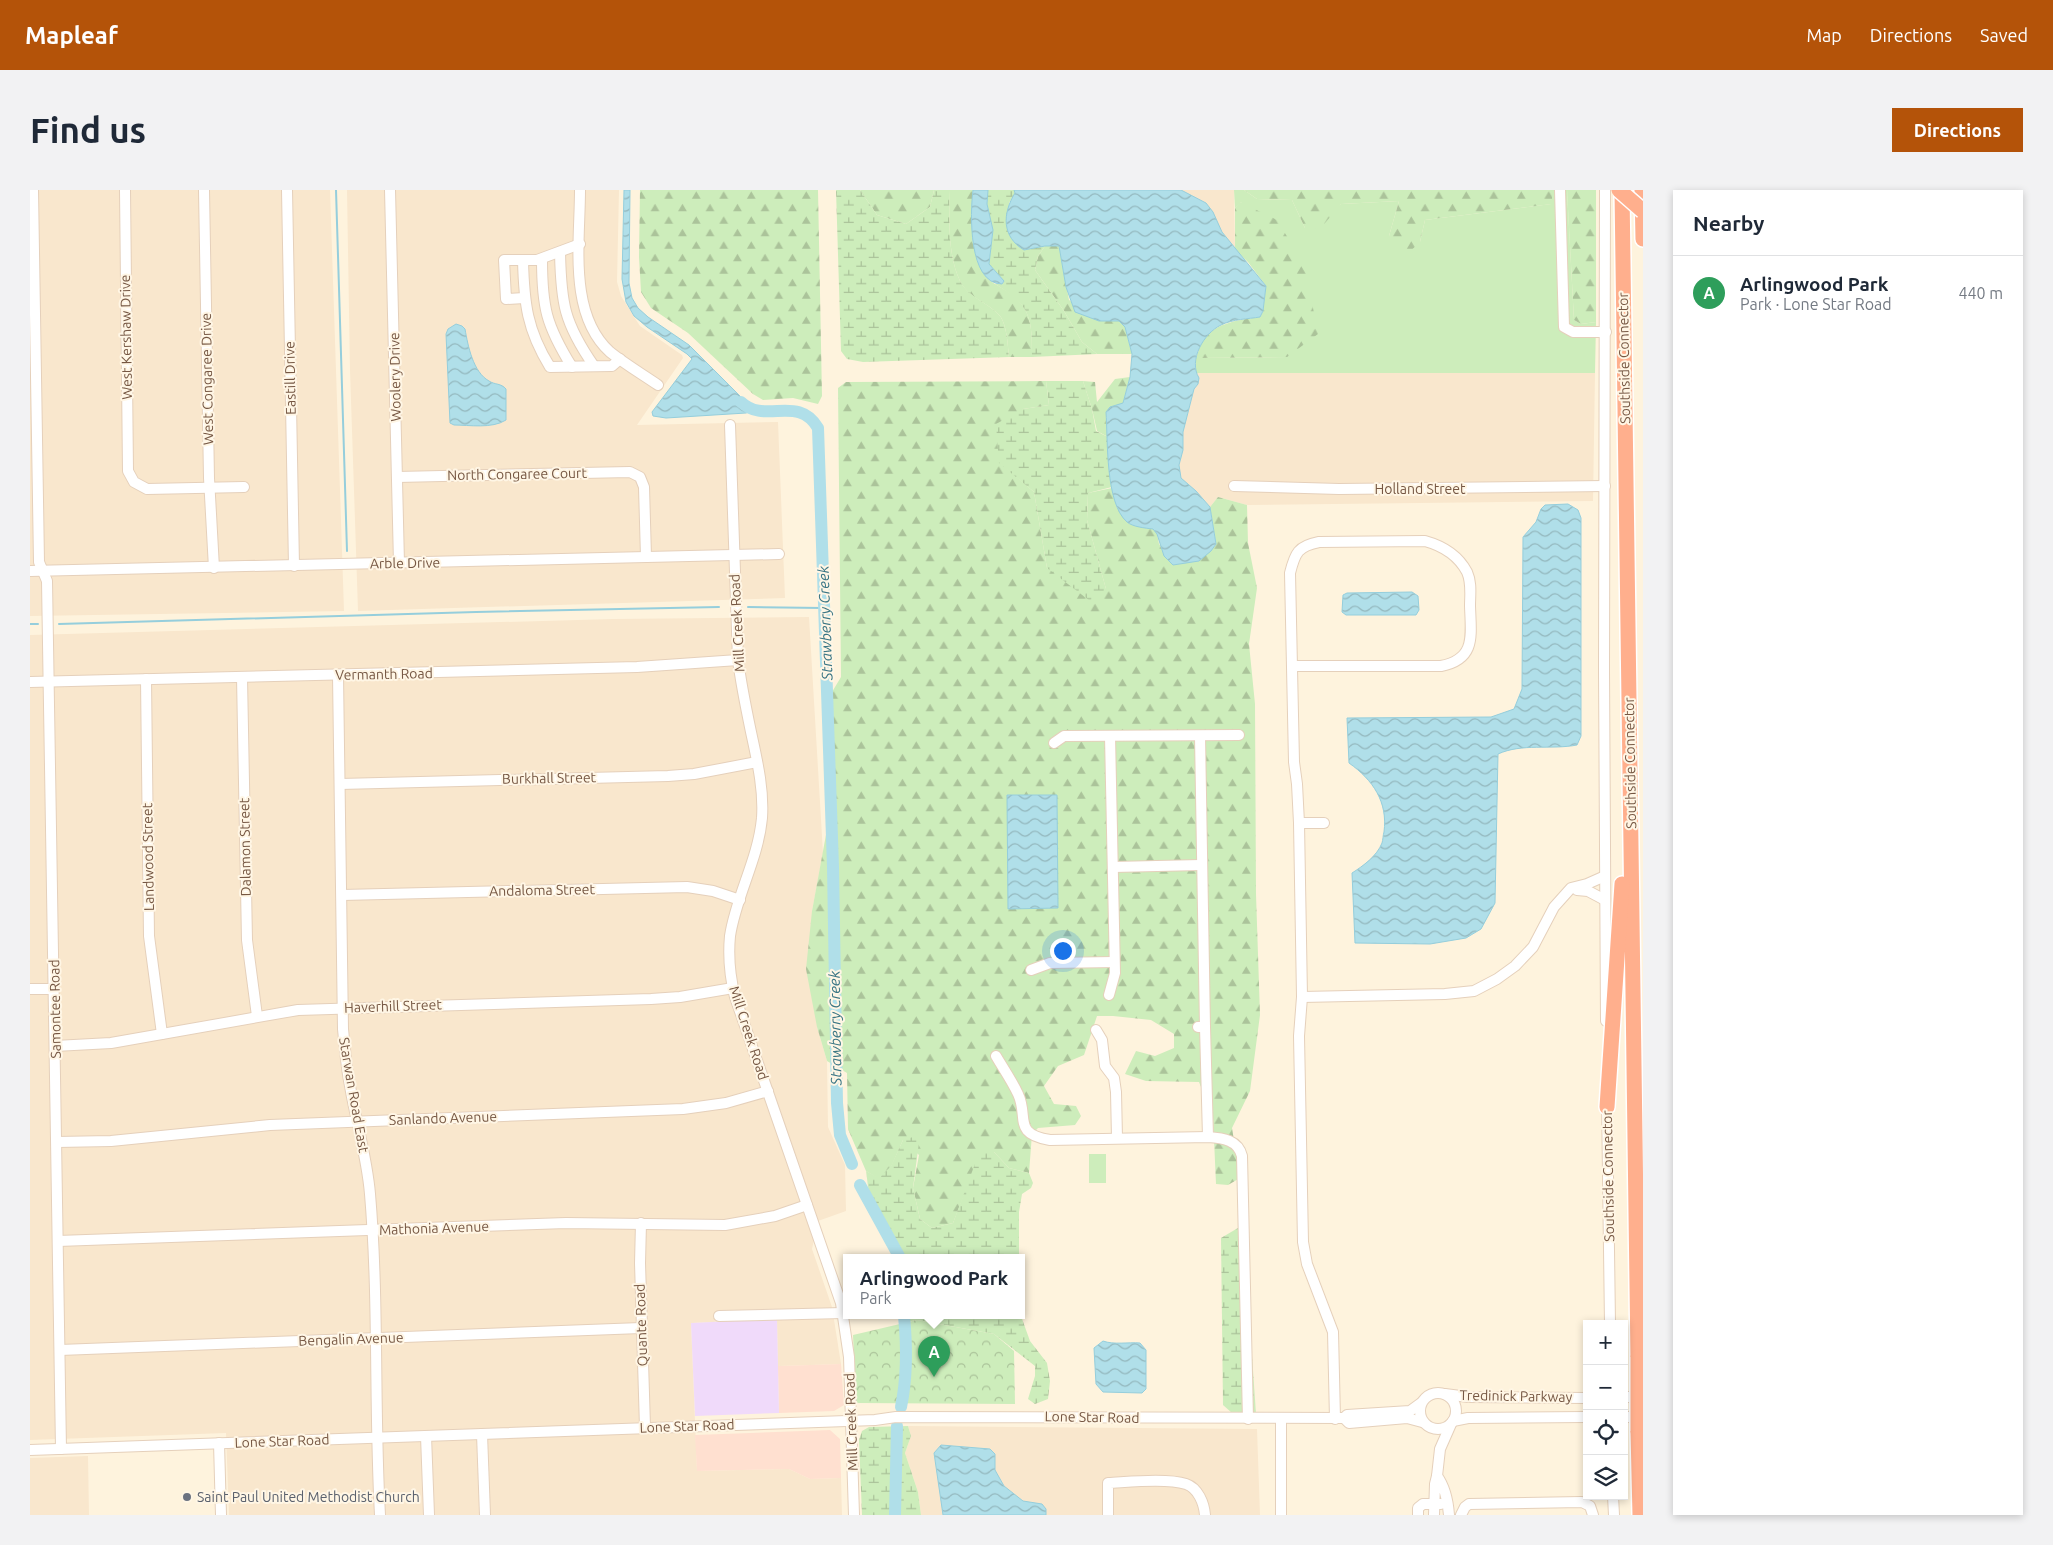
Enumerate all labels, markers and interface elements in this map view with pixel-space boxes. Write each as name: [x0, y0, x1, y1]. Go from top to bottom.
text: Mapleaf: [25, 22, 118, 49]
text: Map: [1806, 25, 1842, 45]
text: Directions: [1870, 25, 1952, 45]
text: Saved: [1980, 25, 2028, 45]
button: Directions: [1892, 108, 2023, 152]
text: Find us: [30, 110, 146, 150]
text: Nearby: [1693, 211, 1764, 235]
text: Arlingwood Park: [1740, 273, 1888, 295]
street label: West Kershaw Drive: [117, 274, 135, 400]
text: A: [1703, 284, 1715, 302]
text: 440 m: [1958, 284, 2003, 302]
street label: Southside Connector: [1615, 291, 1633, 424]
text: Park · Lone Star Road: [1740, 295, 1892, 313]
street label: West Congaree Drive: [198, 313, 216, 445]
street label: Woolery Drive: [386, 332, 404, 422]
street label: Eastill Drive: [281, 341, 299, 415]
street label: North Congaree Court: [447, 465, 587, 483]
street label: Holland Street: [1375, 481, 1466, 497]
street label: Arble Drive: [370, 554, 440, 572]
water label: Strawberry Creek: [814, 565, 836, 682]
street label: Mill Creek Road: [726, 574, 748, 672]
street label: Vermanth Road: [335, 665, 433, 683]
street label: Southside Connector: [1621, 696, 1639, 829]
street label: Burkhall Street: [502, 769, 597, 787]
street label: Dalamon Street: [236, 797, 254, 896]
street label: Landwood Street: [139, 802, 157, 911]
street label: Andaloma Street: [489, 881, 596, 899]
your location: [1050, 938, 1076, 964]
street label: Samontee Road: [46, 959, 64, 1059]
water label: Strawberry Creek: [825, 970, 845, 1086]
street label: Mill Creek Road: [726, 984, 772, 1082]
street label: Haverhill Street: [344, 996, 443, 1016]
street label: Starwan Road East: [336, 1036, 372, 1154]
street label: Sanlando Avenue: [389, 1108, 497, 1128]
street label: Southside Connector: [1599, 1109, 1617, 1242]
street label: Mathonia Avenue: [379, 1218, 489, 1238]
popup: [843, 1254, 1025, 1319]
text: Arlingwood Park: [860, 1267, 1008, 1289]
street label: Quante Road: [632, 1283, 650, 1367]
text: Park: [860, 1289, 892, 1307]
map controls: [1583, 1320, 1628, 1500]
button: +: [1583, 1320, 1628, 1365]
street label: Bengalin Avenue: [298, 1329, 404, 1349]
pin: A: [918, 1336, 950, 1377]
button: −: [1583, 1365, 1628, 1410]
street label: Mill Creek Road: [841, 1373, 861, 1471]
street label: Tredinick Parkway: [1460, 1387, 1573, 1405]
street label: Lone Star Road: [1044, 1408, 1140, 1426]
button: locate: [1583, 1410, 1628, 1455]
street label: Lone Star Road: [639, 1416, 735, 1436]
street label: Lone Star Road: [234, 1431, 330, 1451]
button: layers: [1583, 1455, 1628, 1500]
place label: Saint Paul United Methodist Church: [197, 1489, 420, 1505]
marker: Saint Paul United Methodist Church: [181, 1491, 193, 1503]

